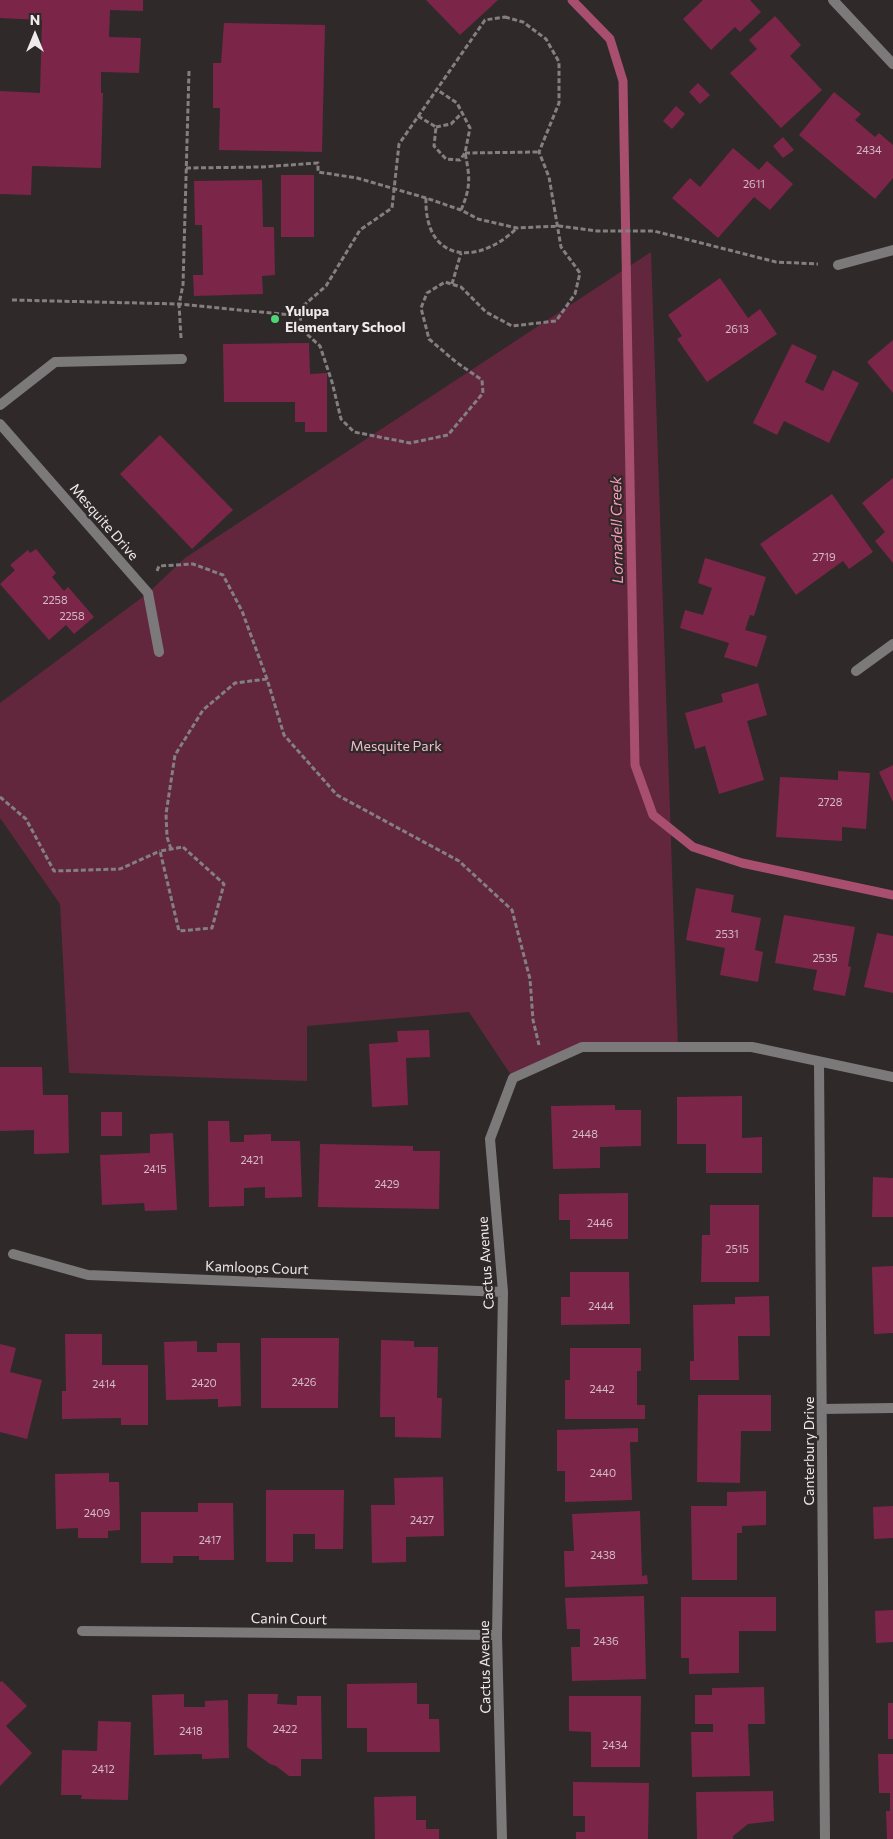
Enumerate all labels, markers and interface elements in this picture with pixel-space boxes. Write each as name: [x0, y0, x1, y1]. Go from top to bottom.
north arrow: [10, 10, 60, 60]
text: N: [30, 11, 40, 28]
house number: 2434: [856, 143, 882, 157]
house number: 2611: [743, 177, 765, 191]
place label: Yulupa Elementary School: [285, 303, 405, 336]
marker: Yulupa Elementary School: [269, 313, 281, 325]
house number: 2613: [725, 322, 749, 336]
water label: Lornadell Creek: [607, 476, 627, 584]
street label: Mesquite Drive: [66, 480, 142, 564]
house number: 2719: [812, 550, 836, 564]
house number: 2258: [42, 593, 68, 607]
house number: 2258: [59, 609, 85, 623]
park label: Mesquite Park: [350, 738, 442, 754]
house number: 2728: [818, 795, 842, 809]
house number: 2531: [715, 927, 739, 941]
house number: 2535: [812, 951, 838, 965]
house number: 2448: [572, 1127, 598, 1141]
house number: 2421: [240, 1153, 264, 1167]
house number: 2415: [143, 1162, 167, 1176]
house number: 2429: [374, 1177, 400, 1191]
street label: Cactus Avenue: [474, 1216, 498, 1310]
house number: 2446: [587, 1216, 613, 1230]
house number: 2515: [725, 1242, 749, 1256]
street label: Kamloops Court: [205, 1258, 309, 1278]
house number: 2444: [588, 1299, 614, 1313]
house number: 2426: [291, 1375, 317, 1389]
house number: 2420: [191, 1376, 217, 1390]
house number: 2414: [92, 1377, 116, 1391]
house number: 2442: [589, 1382, 615, 1396]
street label: Canterbury Drive: [801, 1397, 817, 1505]
house number: 2440: [590, 1466, 616, 1480]
house number: 2409: [84, 1506, 110, 1520]
house number: 2427: [410, 1513, 434, 1527]
house number: 2417: [199, 1533, 221, 1547]
house number: 2438: [590, 1548, 616, 1562]
street label: Canin Court: [251, 1610, 327, 1628]
street label: Cactus Avenue: [476, 1620, 494, 1714]
house number: 2436: [593, 1634, 619, 1648]
house number: 2422: [273, 1722, 297, 1736]
house number: 2418: [179, 1724, 203, 1738]
house number: 2434: [602, 1738, 628, 1752]
house number: 2412: [92, 1762, 114, 1776]

